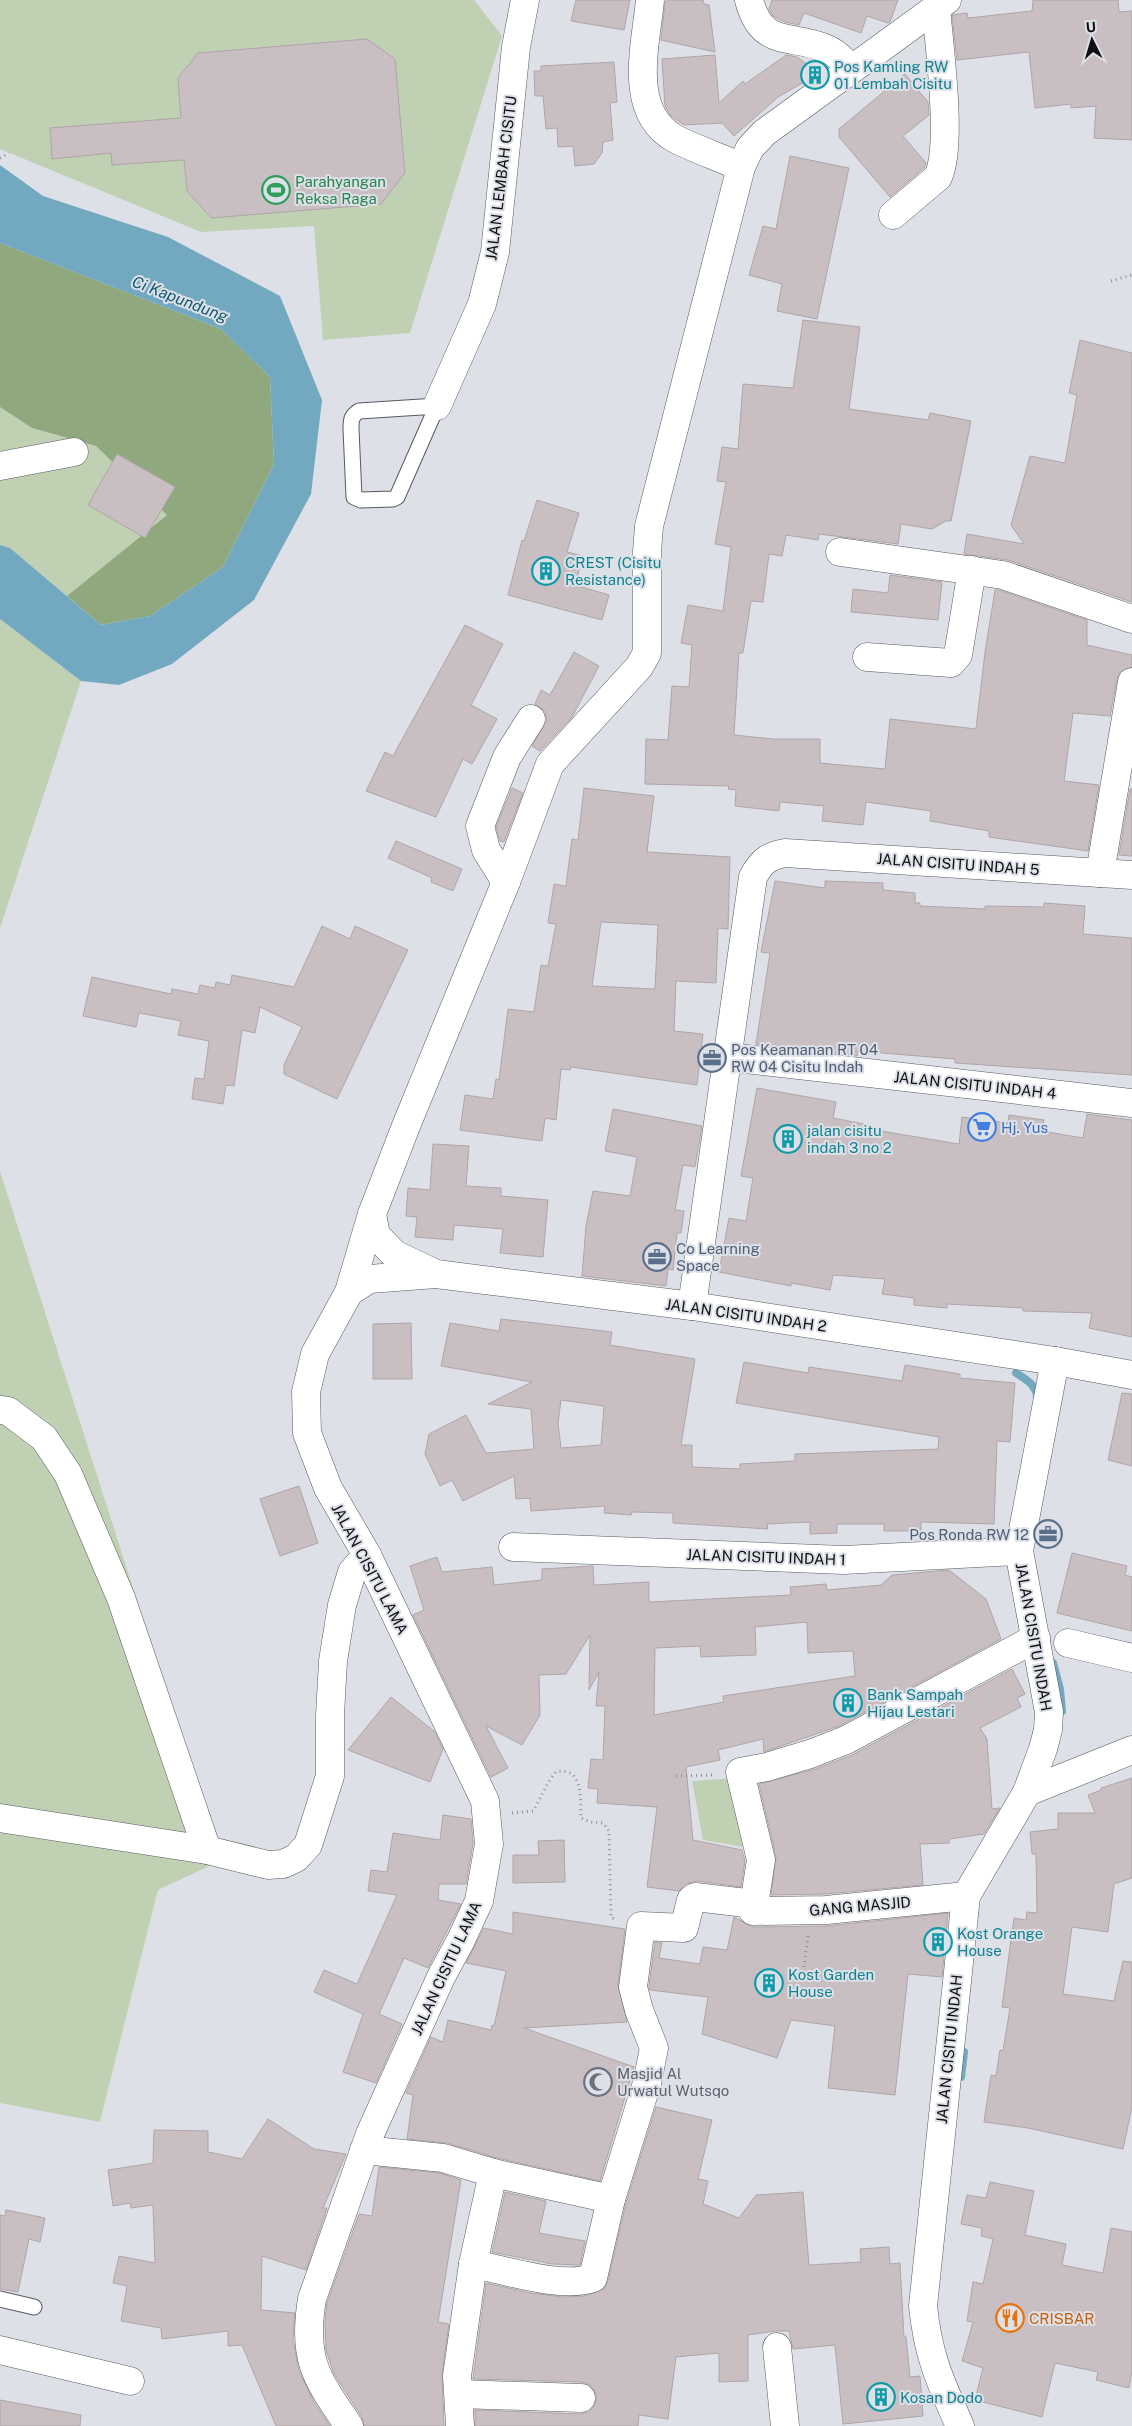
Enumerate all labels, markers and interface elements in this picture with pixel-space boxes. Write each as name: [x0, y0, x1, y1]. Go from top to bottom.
north arrow: [1067, 15, 1117, 65]
text: U: [1085, 19, 1097, 35]
place label: Pos Kamling RW 01 Lembah Cisitu: [834, 58, 952, 92]
building icon: Pos Kamling RW 01 Lembah Cisitu: [800, 60, 830, 90]
street label: JALAN LEMBAH CISITU: [482, 95, 520, 261]
place label: Parahyangan Reksa Raga: [295, 173, 386, 207]
sports icon: Parahyangan Reksa Raga: [261, 175, 291, 205]
water label: Ci Kapundung: [129, 272, 231, 326]
place label: CREST (Cisitu Resistance): [565, 554, 662, 588]
building icon: CREST (Cisitu Resistance): [531, 556, 561, 586]
street label: JALAN CISITU INDAH 5: [876, 850, 1040, 878]
place label: Pos Keamanan RT 04 RW 04 Cisitu Indah: [731, 1041, 878, 1075]
office icon: Pos Keamanan RT 04 RW 04 Cisitu Indah: [697, 1043, 727, 1073]
street label: JALAN CISITU INDAH 4: [893, 1068, 1057, 1102]
supermarket icon: Hj. Yus: [967, 1112, 997, 1142]
place label: Hj. Yus: [1001, 1119, 1048, 1136]
place label: jalan cisitu indah 3 no 2: [806, 1122, 892, 1156]
building icon: jalan cisitu indah 3 no 2: [773, 1124, 803, 1154]
place label: Co Learning Space: [676, 1240, 760, 1274]
office icon: Co Learning Space: [642, 1242, 672, 1272]
street label: JALAN CISITU INDAH 2: [664, 1295, 828, 1335]
street label: JALAN CISITU LAMA: [328, 1501, 412, 1638]
office icon: Pos Ronda RW 12: [1033, 1519, 1063, 1549]
place label: Pos Ronda RW 12: [909, 1526, 1029, 1543]
street label: JALAN CISITU INDAH 1: [686, 1546, 846, 1568]
street label: JALAN CISITU INDAH: [1013, 1562, 1055, 1712]
place label: Bank Sampah Hijau Lestari: [867, 1686, 963, 1720]
building icon: Bank Sampah Hijau Lestari: [833, 1688, 863, 1718]
street label: GANG MASJID: [809, 1893, 911, 1919]
street label: JALAN CISITU LAMA: [407, 1898, 485, 2038]
place label: Kost Orange House: [957, 1925, 1043, 1959]
building icon: Kost Orange House: [923, 1927, 953, 1957]
place label: Kost Garden House: [788, 1966, 874, 2000]
building icon: Kost Garden House: [754, 1968, 784, 1998]
street label: JALAN CISITU INDAH: [933, 1974, 965, 2124]
place label: Masjid Al Urwatul Wutsqo: [617, 2065, 729, 2099]
mosque icon: Masjid Al Urwatul Wutsqo: [583, 2067, 613, 2097]
restaurant icon: CRISBAR: [995, 2303, 1025, 2333]
place label: CRISBAR: [1029, 2310, 1095, 2327]
building icon: Kosan Dodo: [866, 2382, 896, 2412]
place label: Kosan Dodo: [900, 2389, 983, 2406]

